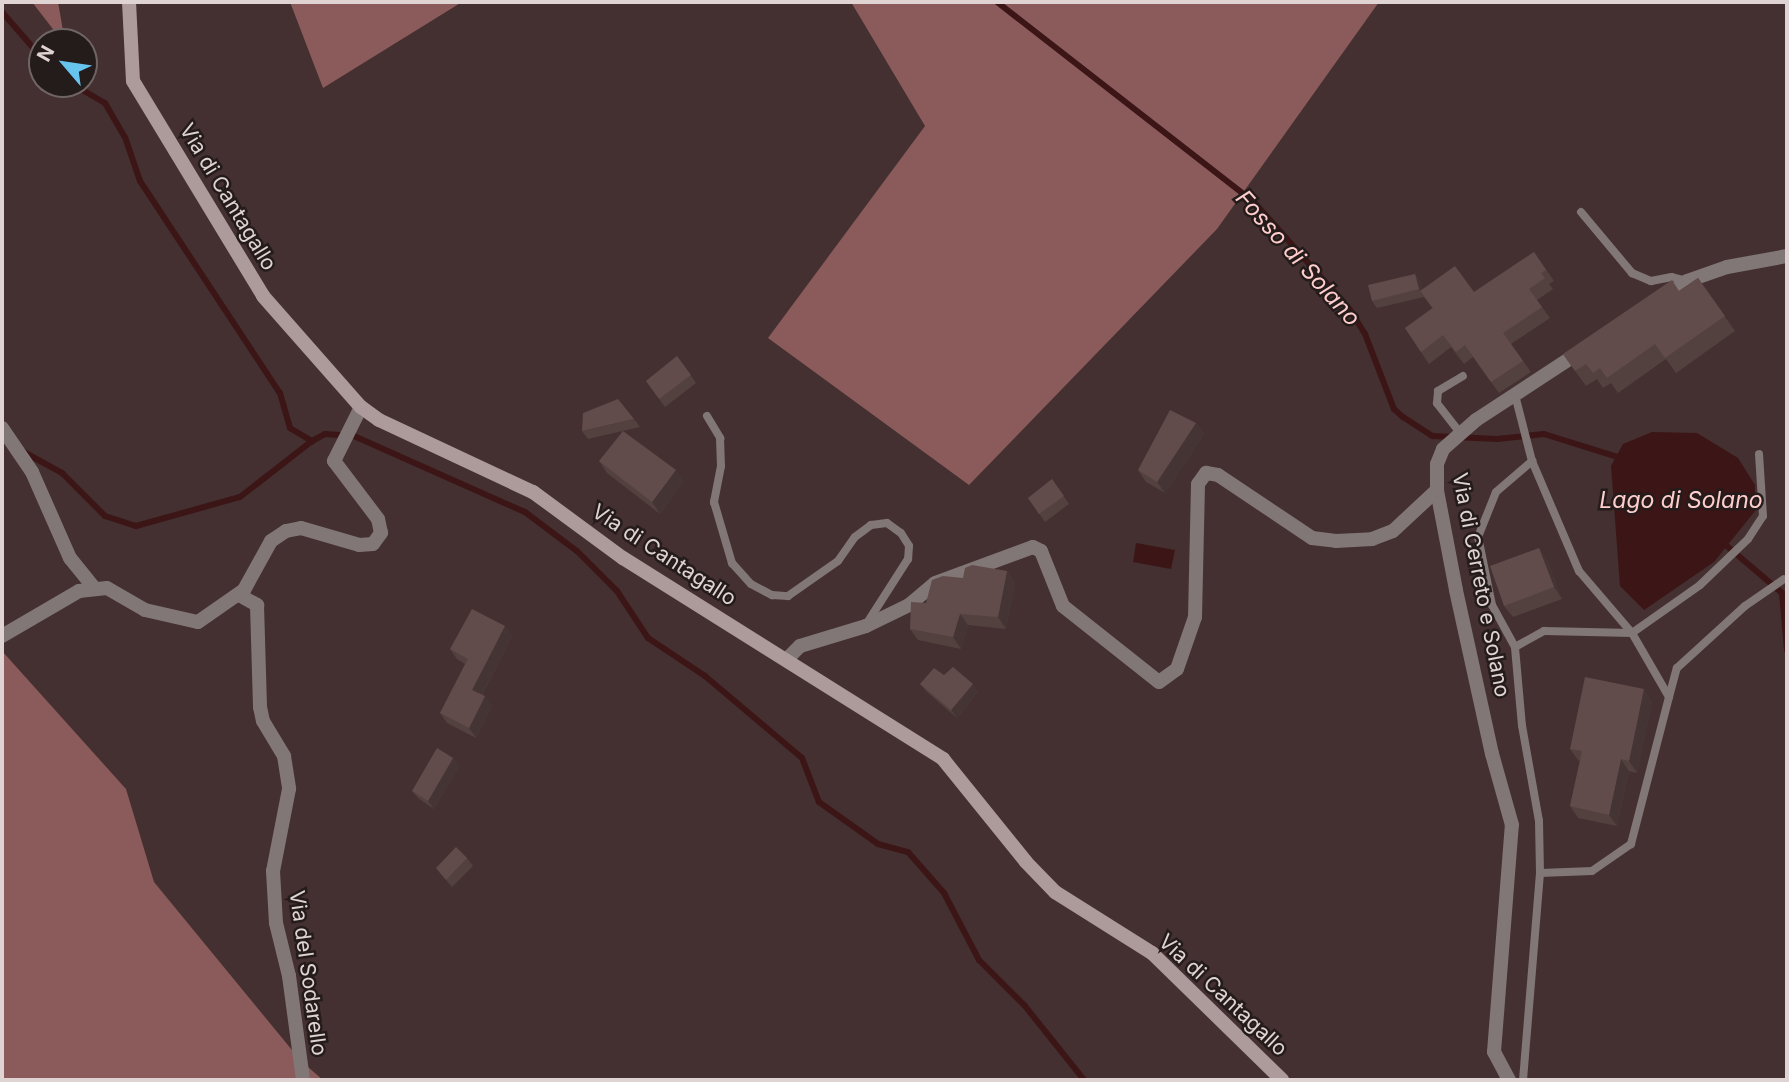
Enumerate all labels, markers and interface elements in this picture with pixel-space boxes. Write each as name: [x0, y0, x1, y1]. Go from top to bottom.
north arrow: [28, 28, 98, 98]
text: N: [32, 42, 60, 65]
street label: Via di Cantagallo: [174, 119, 282, 275]
water label: Fosso di Solano: [1230, 185, 1366, 331]
street label: Via di Cerreto e Solano: [1447, 471, 1515, 699]
water label: Lago di Solano: [1599, 486, 1763, 514]
street label: Via di Cantagallo: [587, 499, 741, 611]
street label: Via del Sodarello: [284, 889, 332, 1057]
street label: Via di Cantagallo: [1153, 929, 1293, 1061]

